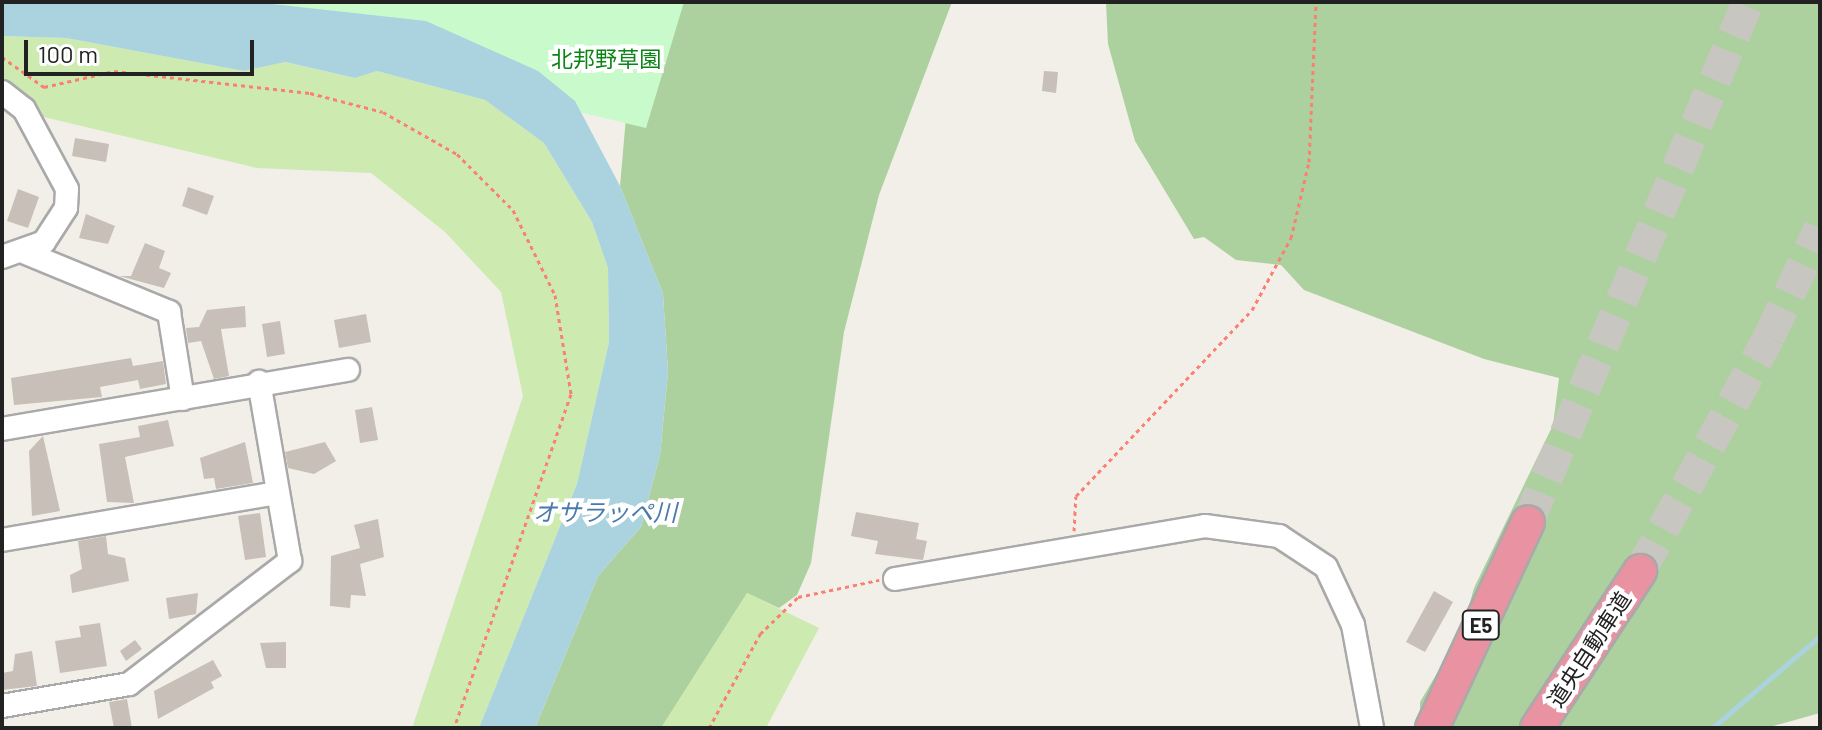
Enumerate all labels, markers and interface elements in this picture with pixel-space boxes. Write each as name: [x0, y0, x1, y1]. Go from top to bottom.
scale bar: [28, 24, 258, 74]
text: 100 m: [38, 39, 98, 68]
park label: 北邦野草園: [551, 46, 661, 72]
water label: オサラッペ川: [533, 498, 677, 526]
street label: 道央自動車道: [1542, 586, 1636, 712]
road number: E5: [1461, 609, 1501, 641]

